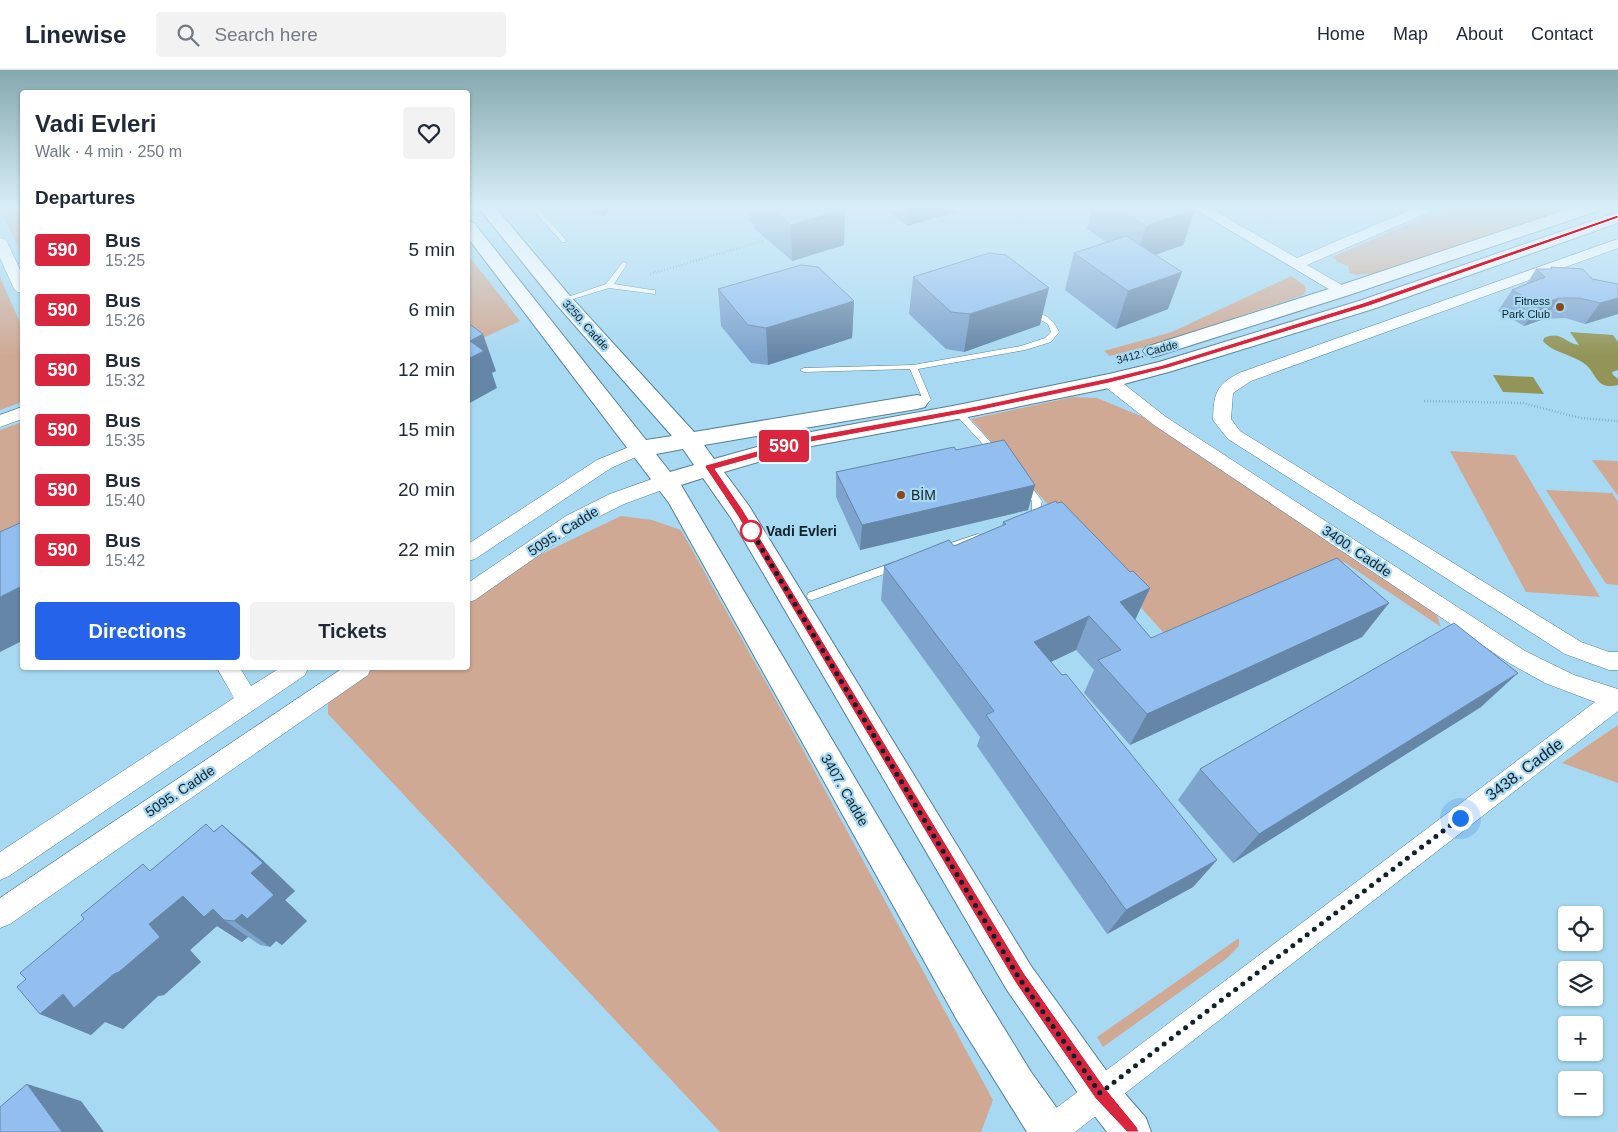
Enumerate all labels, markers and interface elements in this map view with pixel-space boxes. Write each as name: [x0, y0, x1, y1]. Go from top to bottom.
search box: [156, 12, 506, 57]
text: Linewise: [25, 21, 126, 48]
icon: search: [174, 21, 202, 49]
text: Search here: [214, 24, 318, 45]
text: Home: [1317, 24, 1365, 44]
text: Map: [1393, 24, 1428, 44]
text: About: [1456, 24, 1503, 44]
text: Contact: [1531, 24, 1593, 44]
button: heart: [403, 107, 455, 159]
text: Vadi Evleri: [35, 110, 156, 137]
text: Walk · 4 min · 250 m: [35, 143, 182, 160]
text: Departures: [35, 187, 135, 208]
text: Bus: [105, 230, 141, 251]
text: 5 min: [409, 239, 455, 260]
text: 590: [47, 240, 78, 260]
text: 15:25: [105, 252, 145, 269]
text: Bus: [105, 290, 141, 311]
place label: Fitness Park Club: [1502, 295, 1550, 320]
street label: 3250. Cadde: [560, 298, 612, 352]
text: 6 min: [409, 299, 455, 320]
text: 590: [47, 300, 78, 320]
marker: Fitness Park Club: [1554, 301, 1566, 313]
text: 15:26: [105, 312, 145, 329]
street label: 3412. Cadde: [1115, 338, 1179, 366]
text: Bus: [105, 350, 141, 371]
text: 12 min: [398, 359, 455, 380]
text: 590: [47, 360, 78, 380]
text: 15:32: [105, 372, 145, 389]
text: Bus: [105, 410, 141, 431]
text: 15 min: [398, 419, 455, 440]
text: 590: [47, 420, 78, 440]
line badge: 590: [755, 430, 813, 462]
text: 15:35: [105, 432, 145, 449]
text: 590: [769, 436, 799, 456]
text: Bus: [105, 470, 141, 491]
text: 20 min: [398, 479, 455, 500]
text: 590: [47, 480, 78, 500]
place label: BİM: [911, 486, 936, 503]
marker: BİM: [895, 489, 907, 501]
text: 15:40: [105, 492, 145, 509]
street label: 5095. Cadde: [525, 503, 601, 559]
marker: Vadi Evleri: [740, 520, 762, 542]
street label: 3400. Cadde: [1319, 522, 1395, 580]
place label: Vadi Evleri: [766, 523, 837, 539]
text: Bus: [105, 530, 141, 551]
text: 22 min: [398, 539, 455, 560]
text: 590: [47, 540, 78, 560]
text: 15:42: [105, 552, 145, 569]
button: Directions: [35, 602, 240, 660]
button: Tickets: [250, 602, 455, 660]
street label: 3438. Cadde: [1483, 735, 1566, 804]
street label: 3407. Cadde: [818, 751, 872, 829]
street label: 5095. Cadde: [142, 762, 218, 820]
your location: [1448, 806, 1473, 831]
map controls: [1558, 906, 1603, 1116]
button: locate: [1558, 906, 1603, 951]
button: layers: [1558, 961, 1603, 1006]
button: +: [1558, 1016, 1603, 1061]
button: −: [1558, 1071, 1603, 1116]

